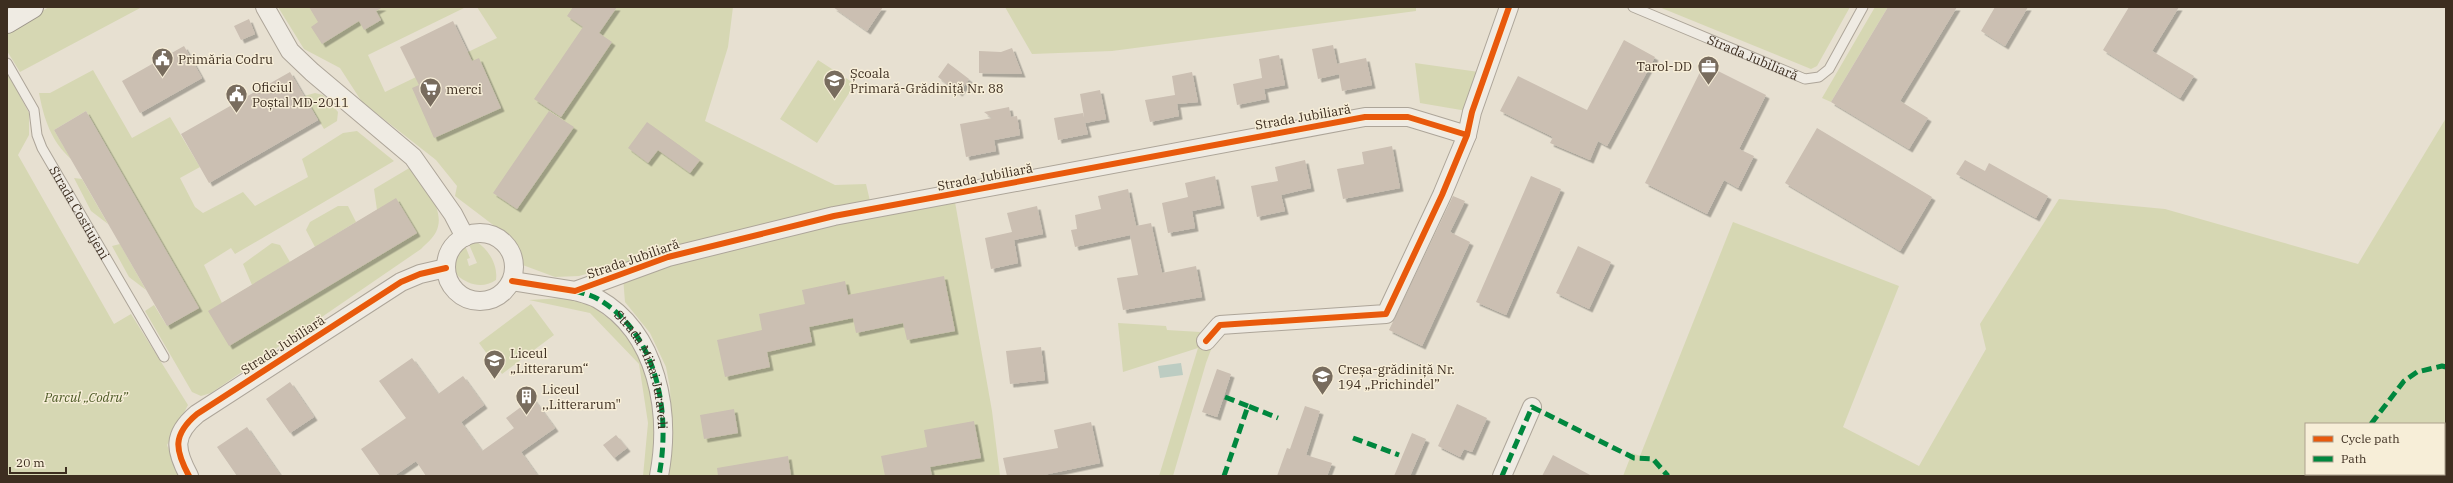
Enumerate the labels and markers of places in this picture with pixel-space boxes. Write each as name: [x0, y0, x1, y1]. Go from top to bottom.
public building icon: Primăria Codru: [149, 46, 175, 79]
place label: Primăria Codru: [178, 51, 273, 68]
office icon: Tarol-DD: [1695, 53, 1721, 86]
place label: Tarol-DD: [1636, 58, 1692, 75]
place label: Școala Primară-Grădiniță Nr. 88: [850, 65, 1004, 97]
school or university icon: Școala Primară-Grădiniță Nr. 88: [821, 67, 847, 100]
supermarket icon: merci: [418, 76, 444, 109]
place label: Oficiul Poștal MD-2011: [252, 79, 349, 111]
public building icon: Oficiul Poștal MD-2011: [223, 81, 249, 114]
place label: merci: [446, 81, 482, 98]
place label: Liceul „Litterarum“: [510, 345, 589, 377]
school or university icon: Liceul „Litterarum“: [481, 347, 507, 380]
place label: Creșa-grădiniță Nr. 194 „Prichindel”: [1338, 361, 1455, 393]
school or university icon: Creșa-grădiniță Nr. 194 „Prichindel”: [1310, 363, 1336, 396]
place label: Liceul ,,Litterarum": [542, 381, 621, 413]
building icon: Liceul ,,Litterarum": [514, 383, 540, 416]

